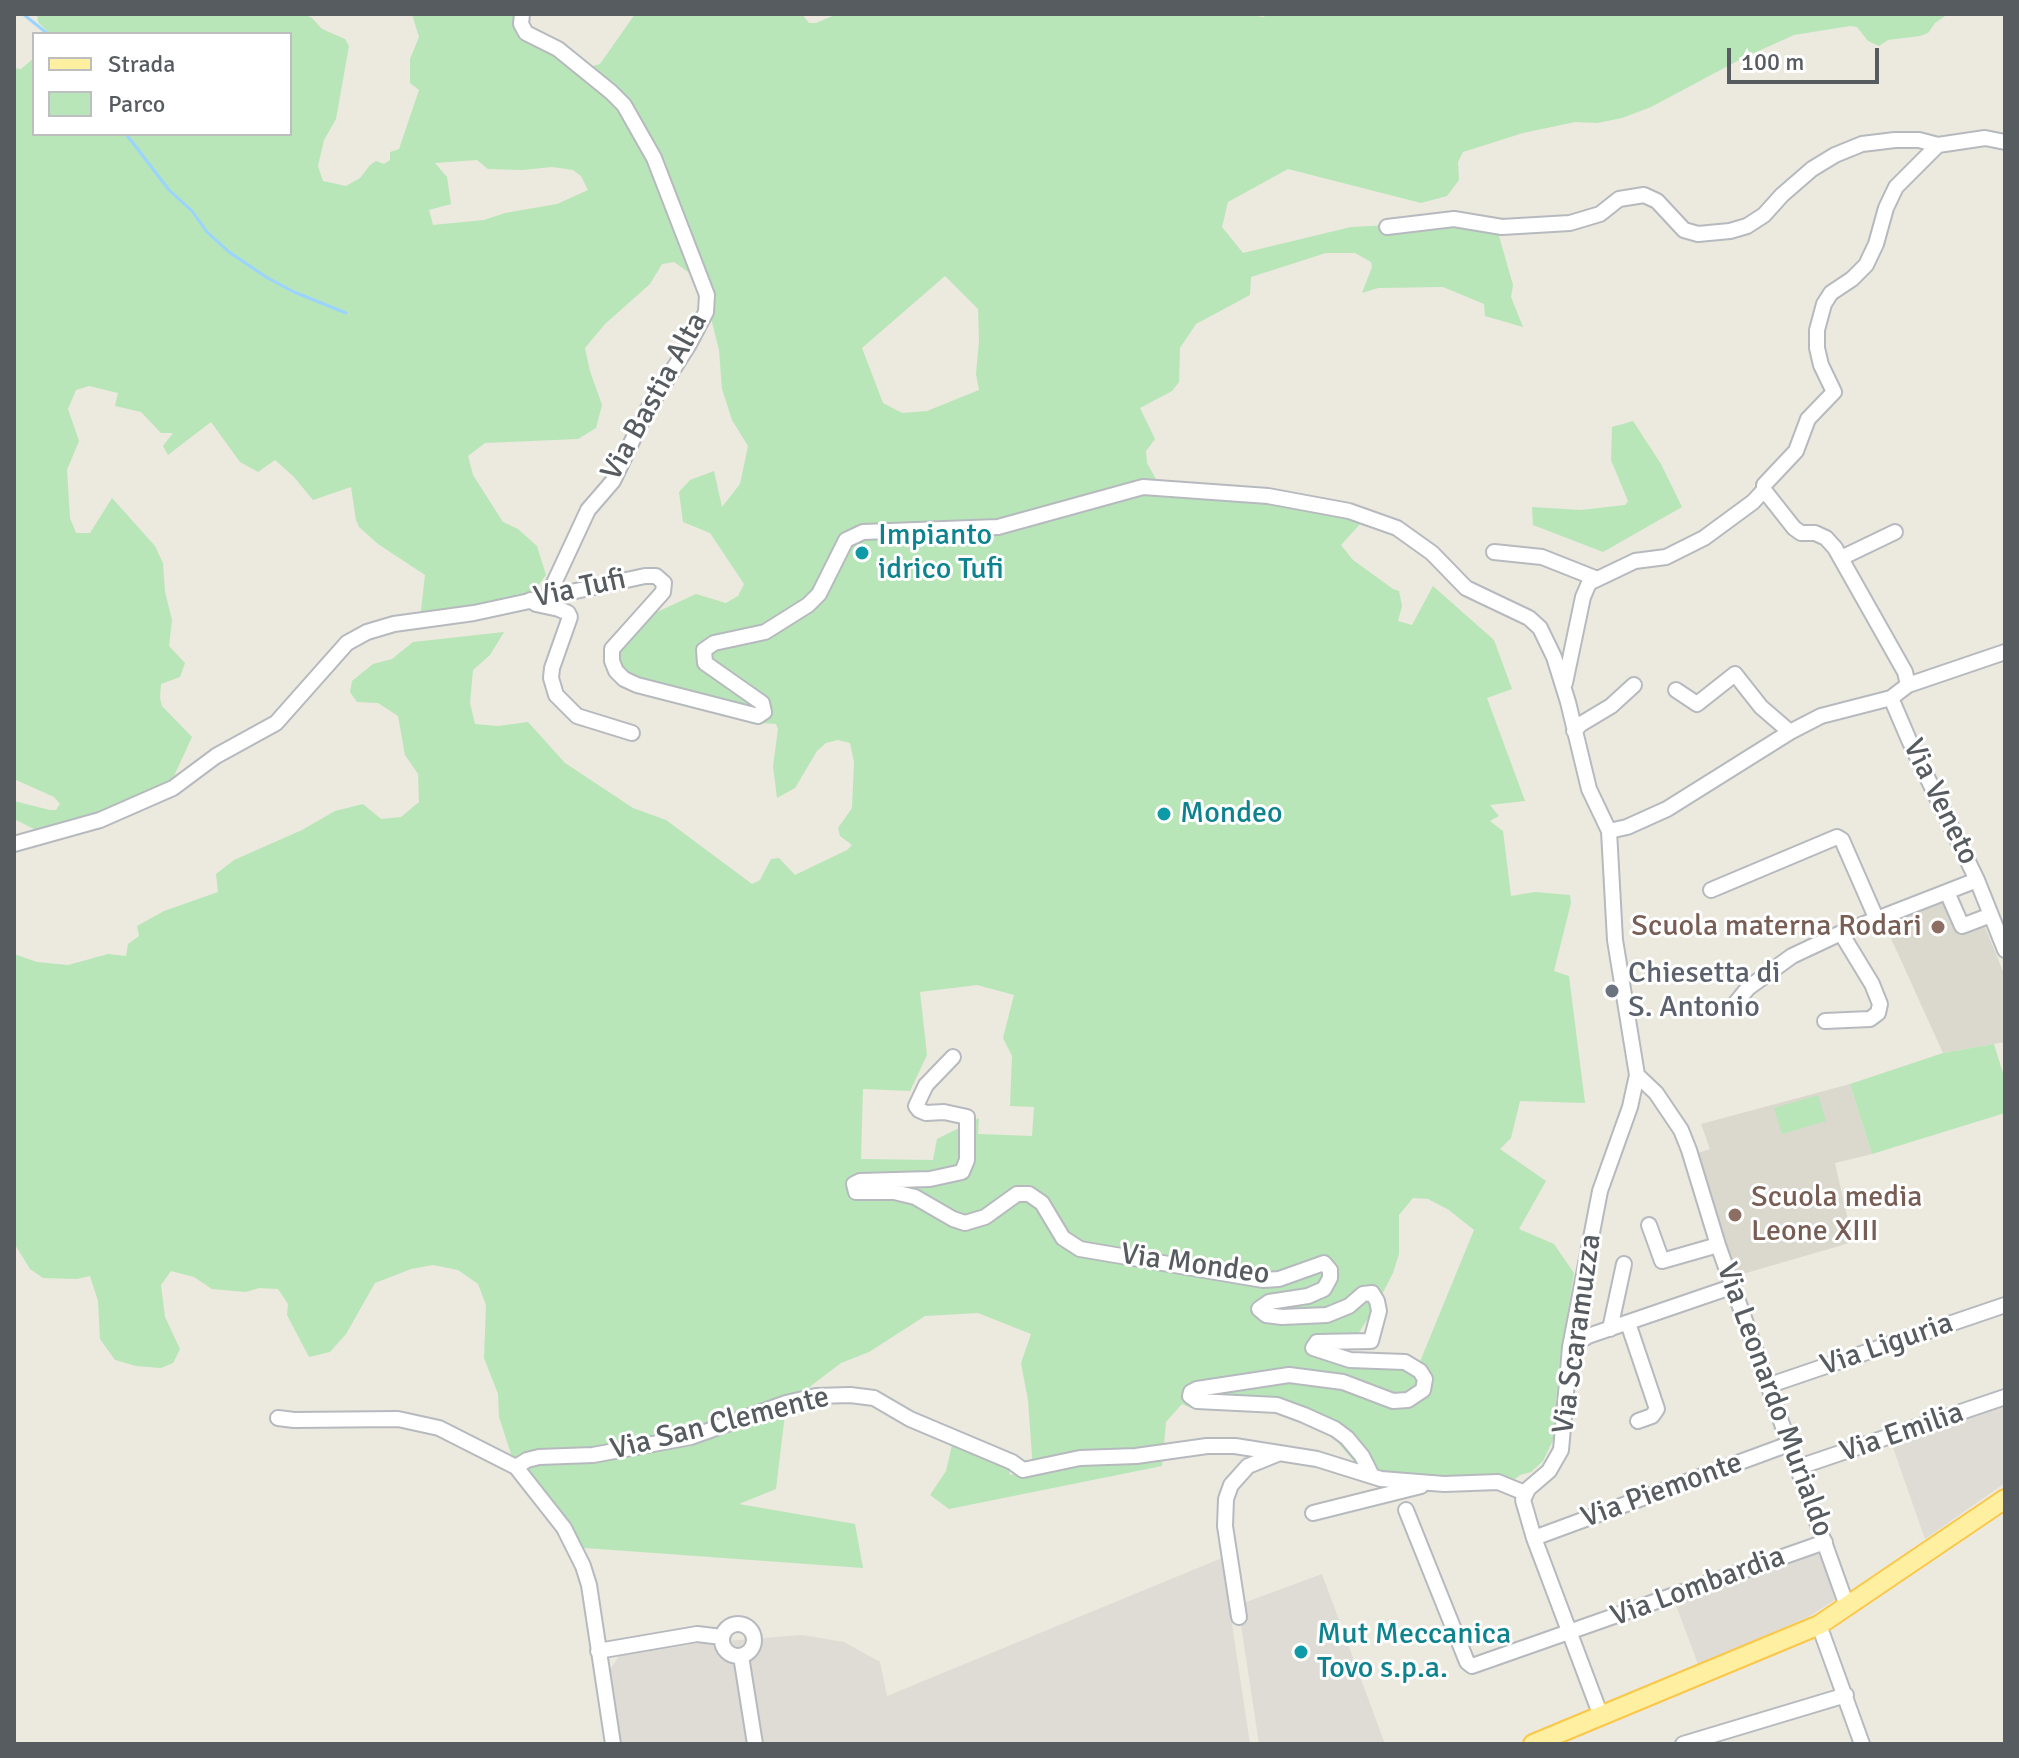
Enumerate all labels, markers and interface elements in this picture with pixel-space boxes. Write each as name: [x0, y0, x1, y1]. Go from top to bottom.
legend: [32, 32, 292, 136]
scale bar: [1731, 32, 1883, 82]
text: 100 m: [1741, 47, 1804, 77]
text: Strada: [108, 49, 175, 79]
text: Parco: [108, 89, 165, 119]
street label: Via Bastia Alta: [594, 307, 716, 487]
place label: Impianto idrico Tufi: [878, 518, 1004, 588]
marker: Impianto idrico Tufi: [853, 544, 871, 562]
street label: Via Tufi: [531, 562, 629, 616]
street label: Via Veneto: [1894, 733, 1986, 871]
place label: Mondeo: [1180, 796, 1283, 832]
marker: Mondeo: [1155, 805, 1173, 823]
place label: Scuola materna Rodari: [1631, 909, 1922, 945]
marker: Scuola materna Rodari: [1929, 918, 1947, 936]
place label: Chiesetta di S. Antonio: [1628, 956, 1780, 1026]
marker: Chiesetta di S. Antonio: [1603, 982, 1621, 1000]
place label: Scuola media Leone XIII: [1751, 1180, 1922, 1250]
marker: Scuola media Leone XIII: [1726, 1206, 1744, 1224]
street label: Via Scaramuzza: [1546, 1232, 1610, 1436]
street label: Via Mondeo: [1118, 1237, 1272, 1293]
street label: Via Leonardo Murialdo: [1708, 1258, 1840, 1542]
street label: Via Liguria: [1816, 1306, 1958, 1384]
street label: Via San Clemente: [607, 1379, 833, 1469]
street label: Via Emilia: [1836, 1395, 1968, 1471]
street label: Via Piemonte: [1577, 1445, 1747, 1537]
street label: Via Lombardia: [1606, 1539, 1790, 1635]
place label: Mut Meccanica Tovo s.p.a.: [1317, 1617, 1511, 1688]
marker: Mut Meccanica Tovo s.p.a.: [1292, 1643, 1310, 1661]

